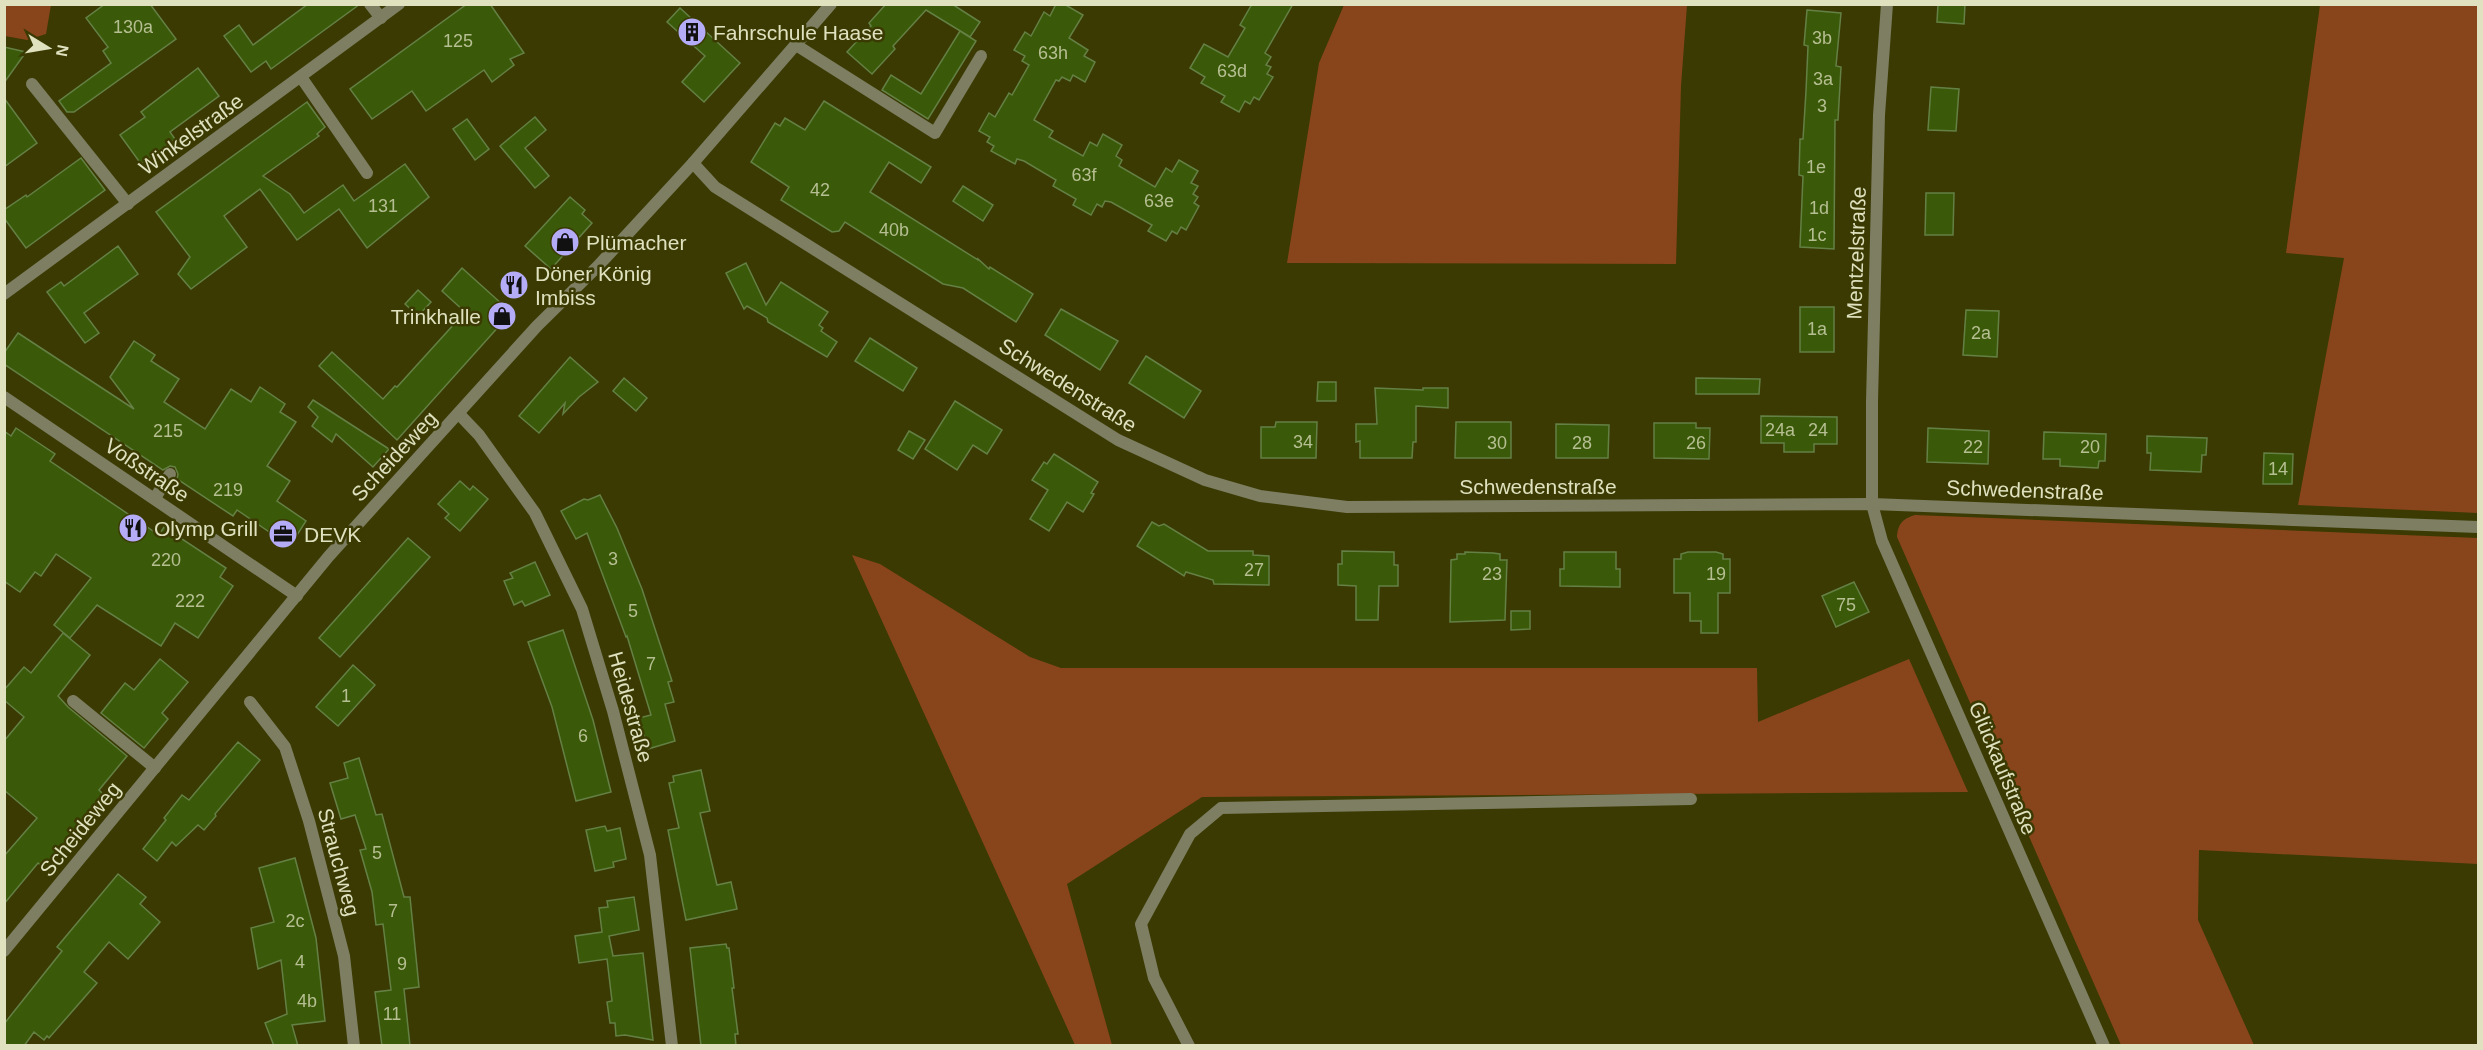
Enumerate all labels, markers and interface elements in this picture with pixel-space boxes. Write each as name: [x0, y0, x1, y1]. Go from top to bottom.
building icon: Fahrschule Haase: [676, 16, 708, 48]
house number: 130a: [113, 17, 154, 37]
north arrow: [18, 18, 78, 78]
place label: Fahrschule Haase: [713, 21, 883, 44]
house number: 3b: [1812, 28, 1832, 48]
house number: 125: [443, 31, 473, 51]
text: N: [53, 43, 72, 58]
house number: 63h: [1038, 43, 1068, 63]
house number: 63d: [1217, 61, 1247, 81]
house number: 3a: [1813, 69, 1834, 89]
street label: Winkelstraße: [135, 89, 247, 179]
house number: 3: [1817, 96, 1827, 116]
house number: 1e: [1806, 157, 1826, 177]
house number: 63f: [1071, 165, 1098, 185]
house number: 42: [810, 180, 830, 200]
street label: Mentzelstraße: [1842, 186, 1870, 320]
house number: 63e: [1144, 191, 1174, 211]
house number: 131: [368, 196, 398, 216]
house number: 1d: [1809, 198, 1829, 218]
house number: 40b: [879, 220, 909, 240]
house number: 1c: [1807, 225, 1827, 245]
shop icon: Plümacher: [549, 226, 581, 258]
place label: Plümacher: [586, 231, 686, 254]
place label: Döner König Imbiss: [535, 262, 652, 309]
restaurant icon: Döner König Imbiss: [498, 269, 530, 301]
shop icon: Trinkhalle: [486, 300, 518, 332]
place label: Trinkhalle: [391, 305, 481, 328]
house number: 1a: [1807, 319, 1828, 339]
house number: 2a: [1971, 323, 1992, 343]
street label: Schwedenstraße: [995, 333, 1141, 437]
street label: Scheideweg: [347, 406, 441, 506]
house number: 24a: [1765, 420, 1796, 440]
house number: 24: [1808, 420, 1828, 440]
house number: 215: [153, 421, 183, 441]
house number: 34: [1293, 432, 1313, 452]
street label: Voßstraße: [100, 433, 194, 507]
house number: 30: [1487, 433, 1507, 453]
house number: 28: [1572, 433, 1592, 453]
house number: 26: [1686, 433, 1706, 453]
house number: 22: [1963, 437, 1983, 457]
house number: 20: [2080, 437, 2100, 457]
house number: 14: [2268, 459, 2288, 479]
street label: Schwedenstraße: [1459, 475, 1617, 498]
street label: Schwedenstraße: [1946, 476, 2104, 504]
house number: 219: [213, 480, 243, 500]
restaurant icon: Olymp Grill: [117, 512, 149, 544]
place label: Olymp Grill: [154, 517, 258, 540]
office icon: DEVK: [267, 518, 299, 550]
place label: DEVK: [304, 523, 361, 546]
house number: 3: [608, 549, 618, 569]
house number: 220: [151, 550, 181, 570]
house number: 27: [1244, 560, 1264, 580]
house number: 23: [1482, 564, 1502, 584]
house number: 19: [1706, 564, 1726, 584]
house number: 222: [175, 591, 205, 611]
house number: 75: [1836, 595, 1856, 615]
house number: 5: [628, 601, 638, 621]
street label: Heidestraße: [604, 649, 658, 765]
house number: 7: [646, 654, 656, 674]
house number: 1: [341, 686, 351, 706]
street label: Glückaufstraße: [1965, 698, 2041, 838]
house number: 6: [578, 726, 588, 746]
street label: Scheideweg: [35, 777, 125, 881]
street label: Strauchweg: [314, 805, 364, 919]
house number: 5: [372, 843, 382, 863]
house number: 7: [388, 901, 398, 921]
house number: 2c: [285, 911, 305, 931]
house number: 4: [295, 952, 305, 972]
house number: 9: [397, 954, 407, 974]
house number: 4b: [297, 991, 317, 1011]
house number: 11: [383, 1004, 401, 1024]

